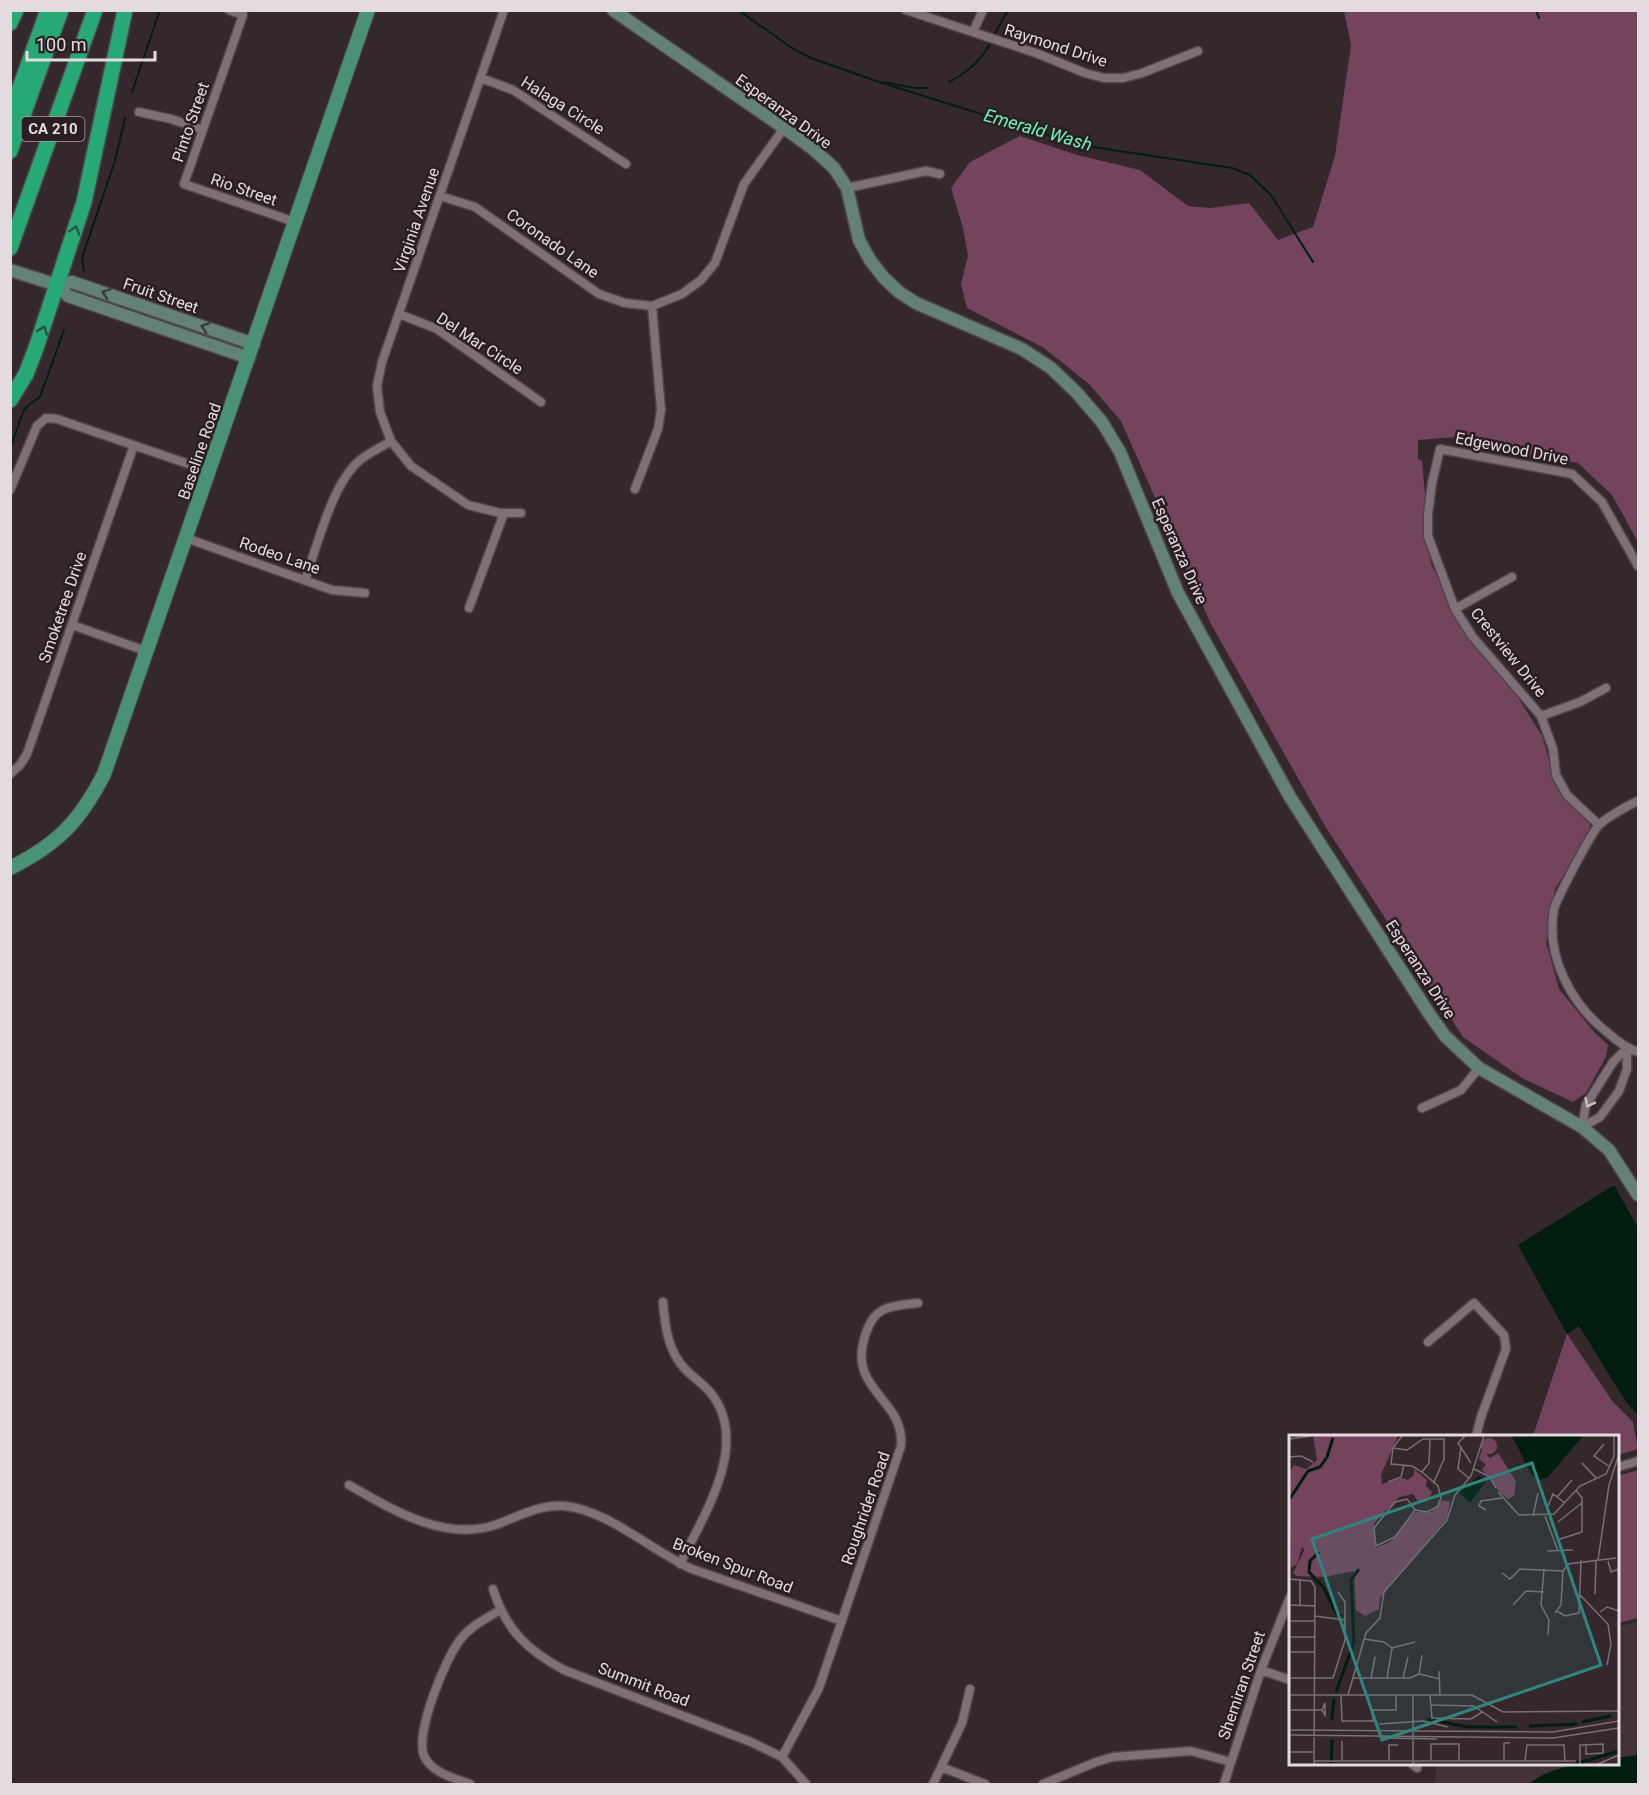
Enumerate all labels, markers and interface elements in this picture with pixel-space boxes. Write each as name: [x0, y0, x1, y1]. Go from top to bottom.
street label: Raymond Drive: [1002, 20, 1110, 71]
scale bar: [27, 24, 154, 62]
text: 100 m: [36, 34, 87, 55]
street label: Esperanza Drive: [732, 70, 835, 153]
street label: Halaga Circle: [518, 72, 608, 139]
street label: Pinto Street: [168, 80, 213, 165]
water label: Emerald Wash: [982, 104, 1095, 155]
road number: CA 210: [22, 117, 84, 141]
street label: Virginia Avenue: [390, 165, 443, 275]
street label: Rio Street: [208, 169, 280, 210]
street label: Coronado Lane: [503, 205, 602, 282]
one-way arrow: [68, 225, 80, 236]
street label: Fruit Street: [121, 274, 201, 317]
one-way arrow: [101, 288, 112, 301]
street label: Del Mar Circle: [433, 308, 527, 378]
one-way arrow: [200, 321, 211, 334]
one-way arrow: [35, 325, 48, 336]
street label: Baseline Road: [174, 400, 225, 502]
street label: Edgewood Drive: [1454, 428, 1570, 469]
street label: Esperanza Drive: [1148, 495, 1211, 607]
street label: Rodeo Lane: [237, 533, 323, 578]
street label: Smoketree Drive: [35, 549, 90, 665]
street label: Crestview Drive: [1467, 604, 1551, 701]
street label: Esperanza Drive: [1382, 916, 1460, 1022]
one-way arrow: [1585, 1097, 1597, 1108]
inset map: [1289, 1435, 1619, 1765]
street label: Roughrider Road: [837, 1449, 894, 1567]
street label: Broken Spur Road: [670, 1534, 796, 1597]
street label: Shemiran Street: [1214, 1628, 1269, 1742]
street label: Summit Road: [596, 1658, 692, 1711]

